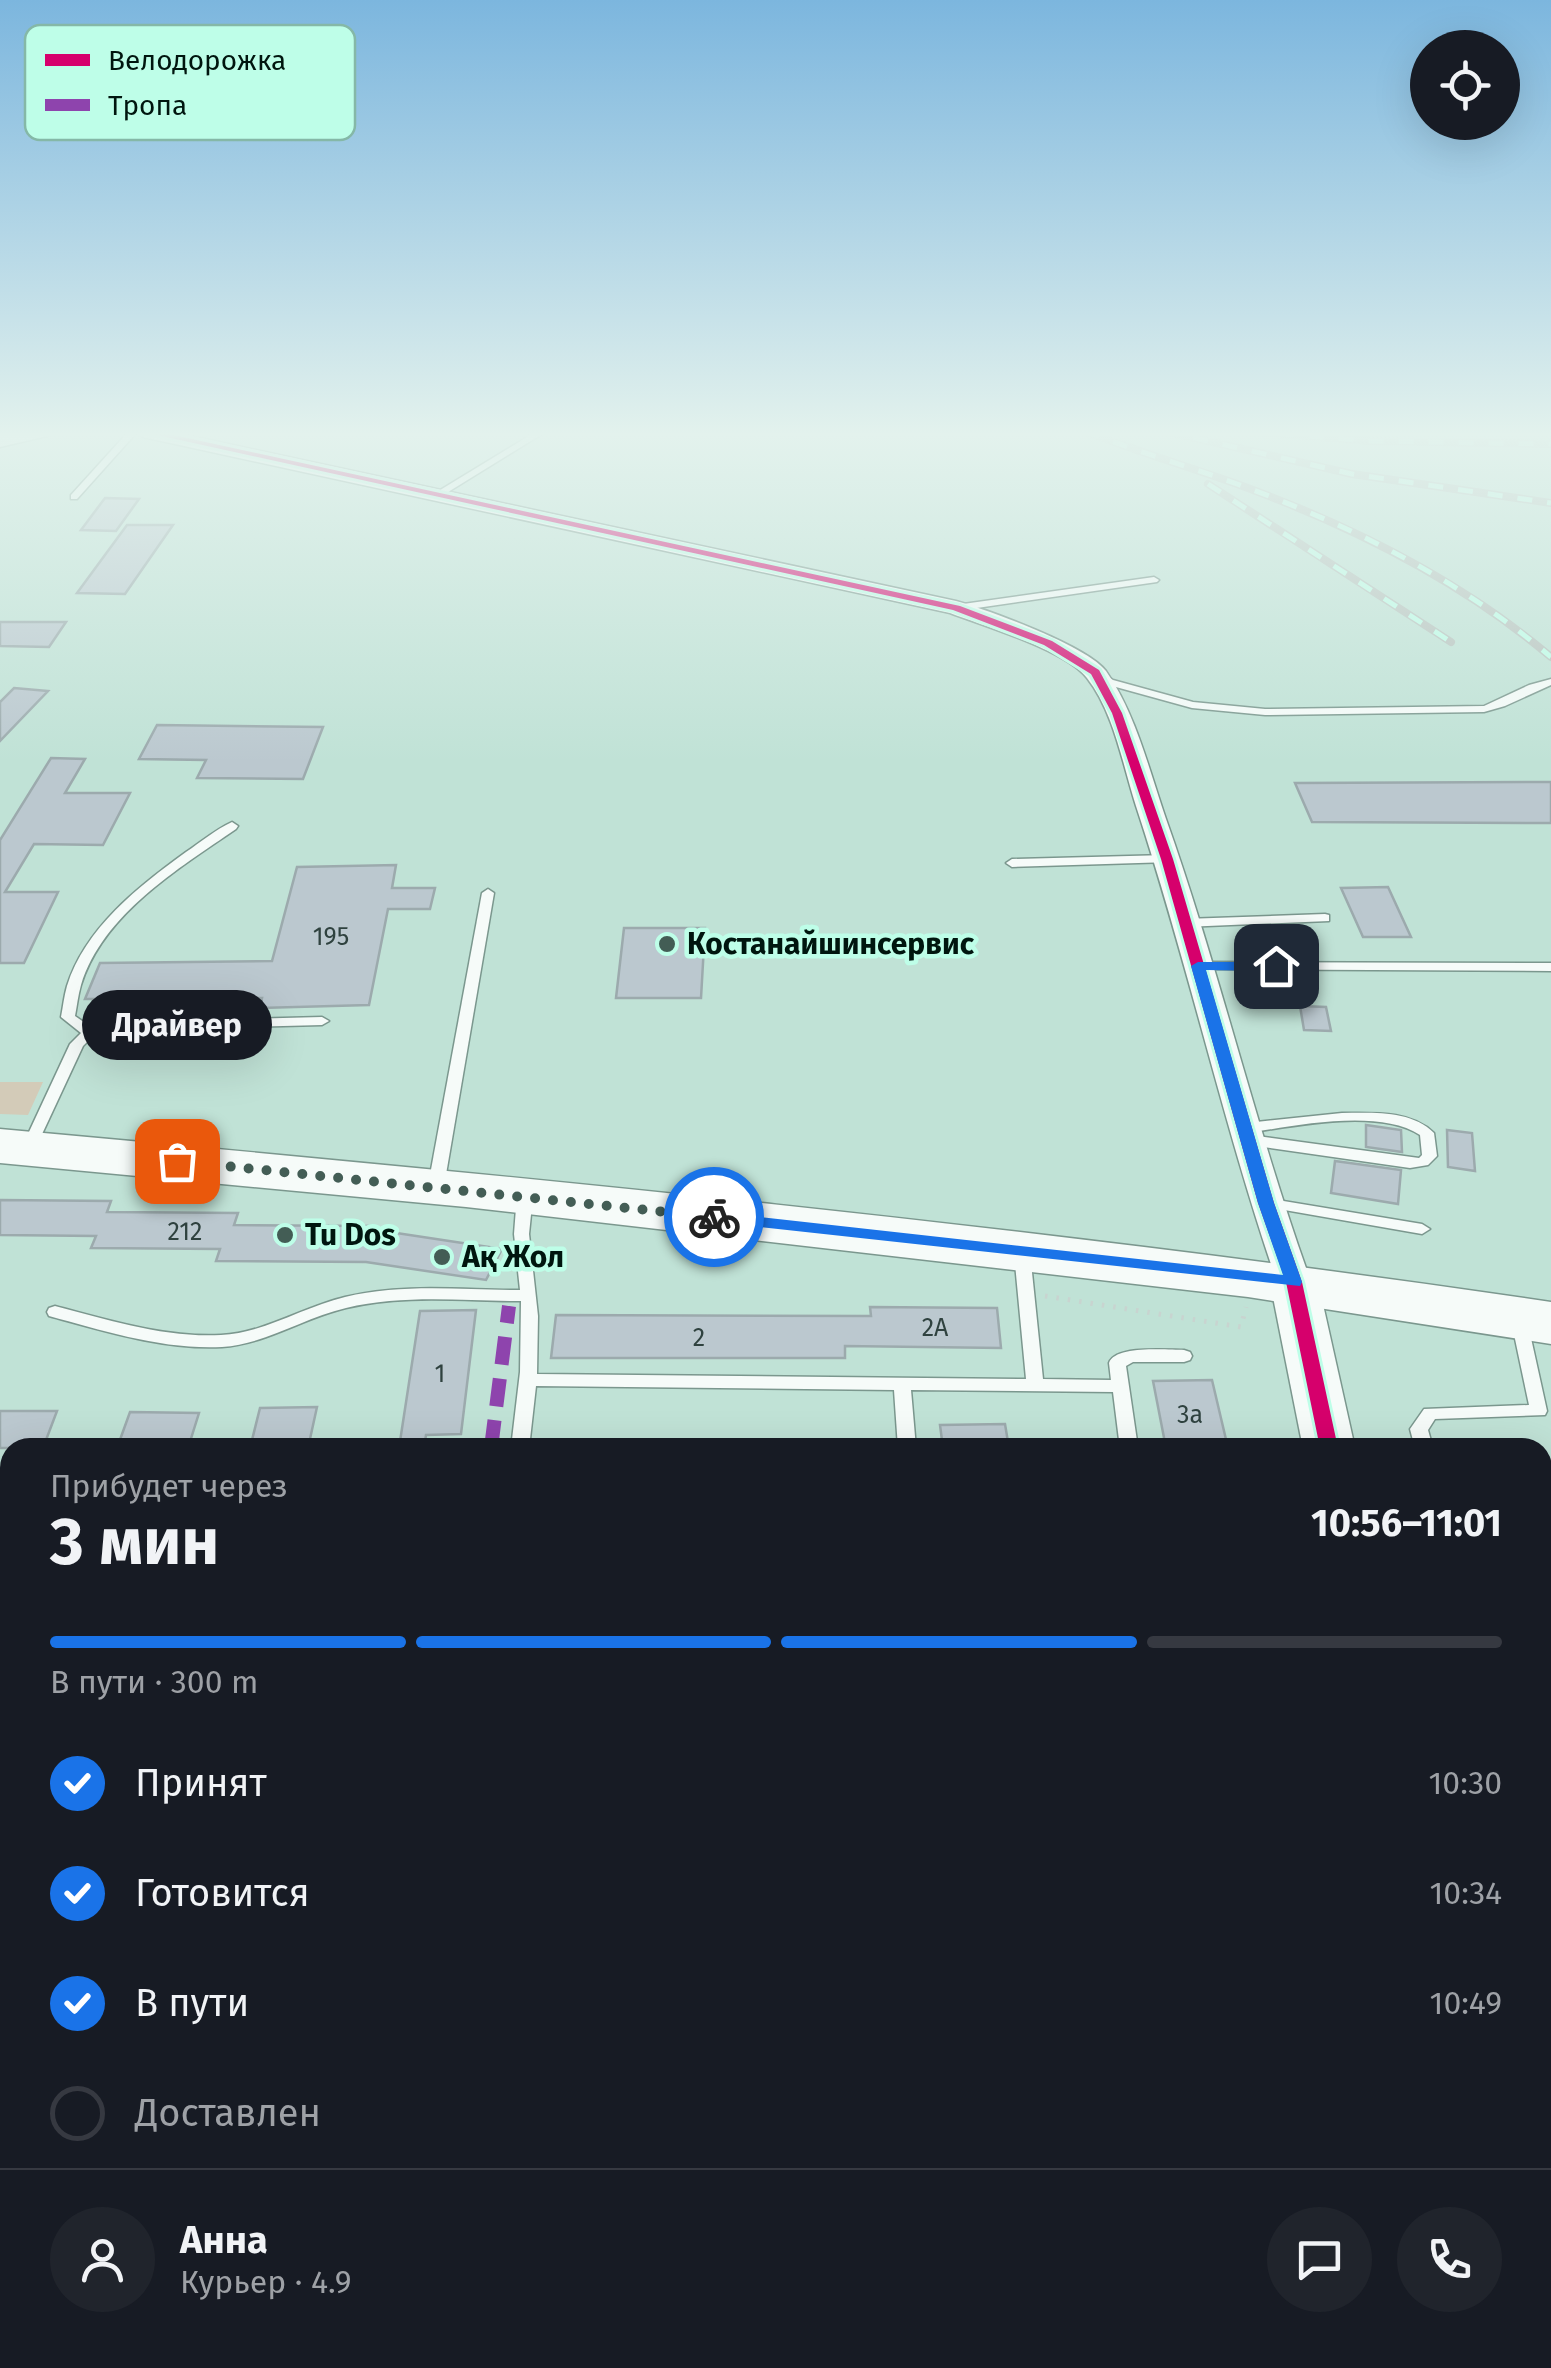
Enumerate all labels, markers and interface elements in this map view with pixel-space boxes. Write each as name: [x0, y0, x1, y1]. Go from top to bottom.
legend: [25, 25, 355, 140]
map controls: [1410, 30, 1520, 140]
button: locate: [1410, 30, 1520, 140]
text: Велодорожка: [108, 44, 286, 77]
text: Тропа: [108, 89, 187, 122]
house number: 195: [313, 922, 349, 952]
pin: [1234, 924, 1319, 1009]
place label: Костанайшинсервис: [687, 926, 975, 962]
marker: Костанайшинсервис: [656, 933, 678, 955]
icon: home: [1249, 939, 1304, 994]
callout: Драйвер: [82, 991, 272, 1061]
text: Драйвер: [112, 1006, 242, 1044]
pin: [135, 1119, 220, 1204]
icon: bag: [150, 1134, 205, 1189]
courier: [664, 1167, 764, 1267]
icon: bike: [687, 1190, 742, 1245]
house number: 212: [168, 1217, 202, 1247]
place label: Tu Dos: [305, 1217, 396, 1253]
marker: Tu Dos: [274, 1224, 296, 1246]
place label: Ақ Жол: [461, 1239, 564, 1275]
marker: Ақ Жол: [431, 1246, 453, 1268]
house number: 2А: [922, 1313, 949, 1343]
house number: 2: [693, 1323, 705, 1353]
house number: 1: [435, 1359, 445, 1389]
house number: 3а: [1177, 1400, 1203, 1430]
text: Прибудет через: [50, 1467, 288, 1505]
text: 10:56–11:01: [1311, 1500, 1502, 1546]
text: 3 мин: [50, 1503, 219, 1581]
text: В пути · 300 m: [50, 1663, 258, 1701]
icon: check: [50, 1756, 105, 1811]
text: Принят: [135, 1760, 267, 1806]
text: 10:30: [1428, 1764, 1502, 1802]
icon: check: [50, 1866, 105, 1921]
text: Готовится: [135, 1870, 310, 1916]
text: 10:34: [1429, 1874, 1502, 1912]
icon: check: [50, 1976, 105, 2031]
text: В пути: [135, 1980, 249, 2026]
text: 10:49: [1430, 1984, 1502, 2022]
text: Доставлен: [135, 2090, 321, 2136]
button: person: [50, 2207, 155, 2312]
button: chat: [1267, 2207, 1372, 2312]
button: phone: [1397, 2207, 1502, 2312]
text: Анна: [180, 2217, 268, 2263]
text: Курьер · 4.9: [180, 2263, 352, 2301]

